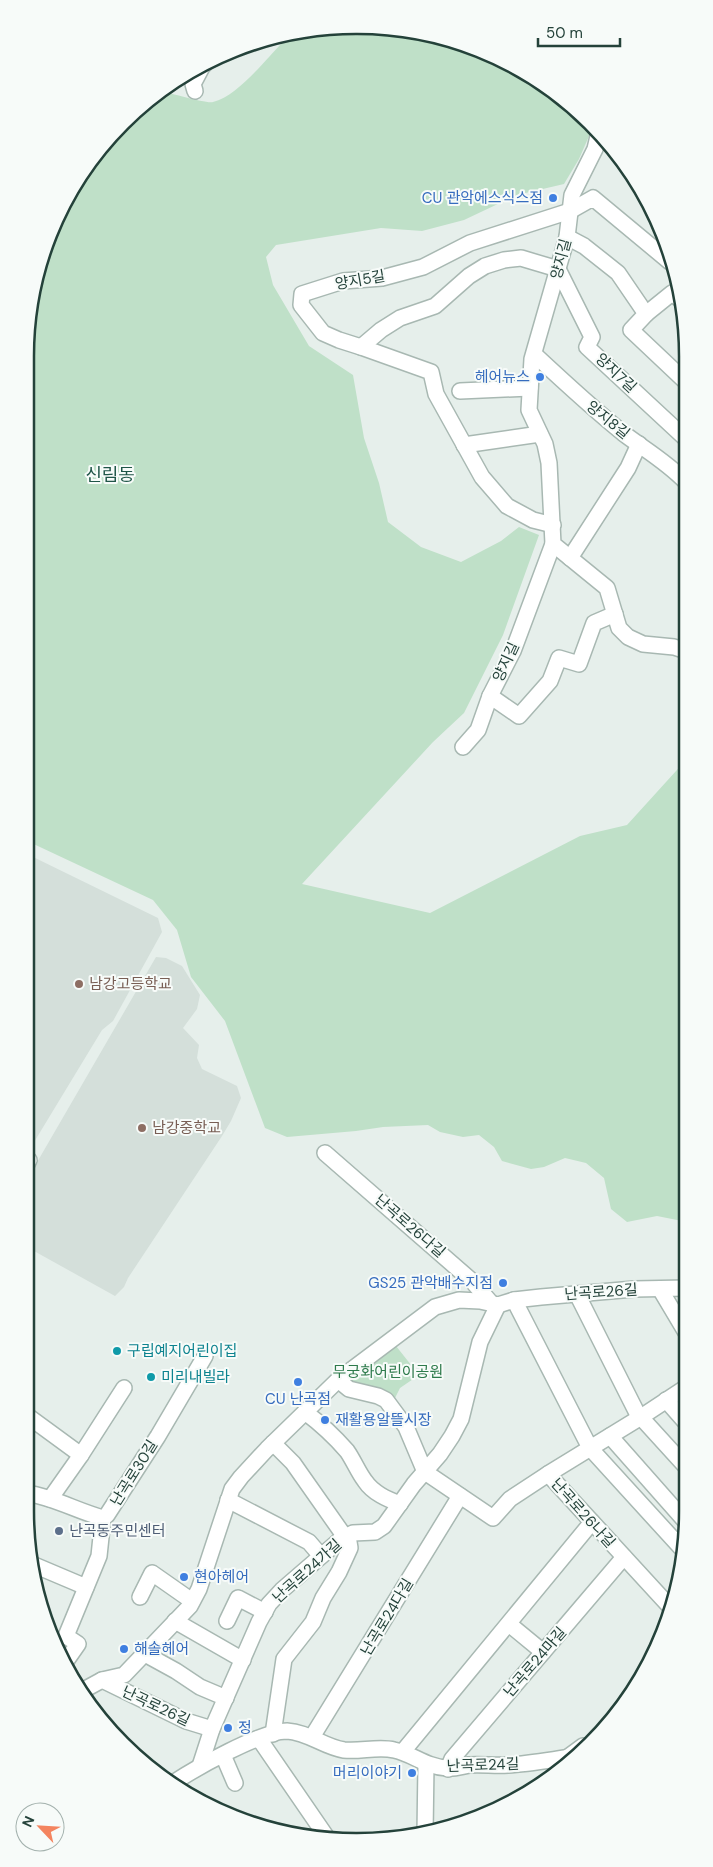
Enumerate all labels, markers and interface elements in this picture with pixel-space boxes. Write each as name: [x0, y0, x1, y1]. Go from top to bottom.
scale bar: [538, 15, 620, 47]
text: 50 m: [546, 23, 583, 43]
place label: CU 관악에스식스점: [422, 188, 543, 208]
marker: CU 관악에스식스점: [547, 192, 559, 204]
street label: 양지길: [546, 236, 576, 282]
street label: 양지5길: [333, 266, 387, 294]
street label: 양지7길: [591, 349, 641, 397]
place label: 헤어뉴스: [475, 367, 530, 387]
marker: 헤어뉴스: [534, 371, 546, 383]
street label: 양지8길: [582, 396, 634, 444]
district label: 신림동: [85, 463, 135, 487]
street label: 양지길: [488, 639, 524, 685]
place label: 남강고등학교: [89, 974, 172, 994]
marker: 남강고등학교: [73, 978, 85, 990]
place label: 남강중학교: [152, 1118, 221, 1138]
marker: 남강중학교: [136, 1122, 148, 1134]
street label: 난곡로26다길: [371, 1190, 449, 1262]
place label: GS25 관악배수지점: [368, 1273, 493, 1293]
marker: GS25 관악배수지점: [497, 1277, 509, 1289]
street label: 난곡로26길: [564, 1279, 638, 1305]
place label: 구립예지어린이집: [127, 1341, 237, 1361]
marker: 구립예지어린이집: [111, 1345, 123, 1357]
park label: 무궁화어린이공원: [333, 1362, 443, 1382]
place label: 미리내빌라: [161, 1367, 230, 1387]
marker: 미리내빌라: [145, 1371, 157, 1383]
marker: CU 난곡점: [292, 1376, 304, 1388]
place label: CU 난곡점: [265, 1389, 331, 1409]
place label: 재활용알뜰시장: [335, 1410, 432, 1430]
marker: 재활용알뜰시장: [319, 1414, 331, 1426]
street label: 난곡로30길: [106, 1436, 162, 1510]
street label: 난곡로26나길: [546, 1474, 620, 1552]
place label: 난곡동주민센터: [69, 1521, 166, 1541]
marker: 난곡동주민센터: [53, 1525, 65, 1537]
street label: 난곡로24가길: [268, 1535, 346, 1607]
place label: 현아헤어: [194, 1567, 249, 1587]
marker: 현아헤어: [178, 1571, 190, 1583]
street label: 난곡로24다길: [356, 1575, 418, 1659]
street label: 난곡로24마길: [499, 1623, 571, 1701]
place label: 해솔헤어: [134, 1639, 189, 1659]
marker: 해솔헤어: [118, 1643, 130, 1655]
street label: 난곡로26길: [119, 1681, 193, 1731]
place label: 정: [238, 1718, 252, 1738]
marker: 정: [222, 1722, 234, 1734]
street label: 난곡로24길: [446, 1754, 520, 1776]
place label: 머리이야기: [333, 1763, 402, 1783]
marker: 머리이야기: [406, 1767, 418, 1779]
north arrow: [15, 1802, 65, 1852]
text: N: [18, 1813, 39, 1830]

